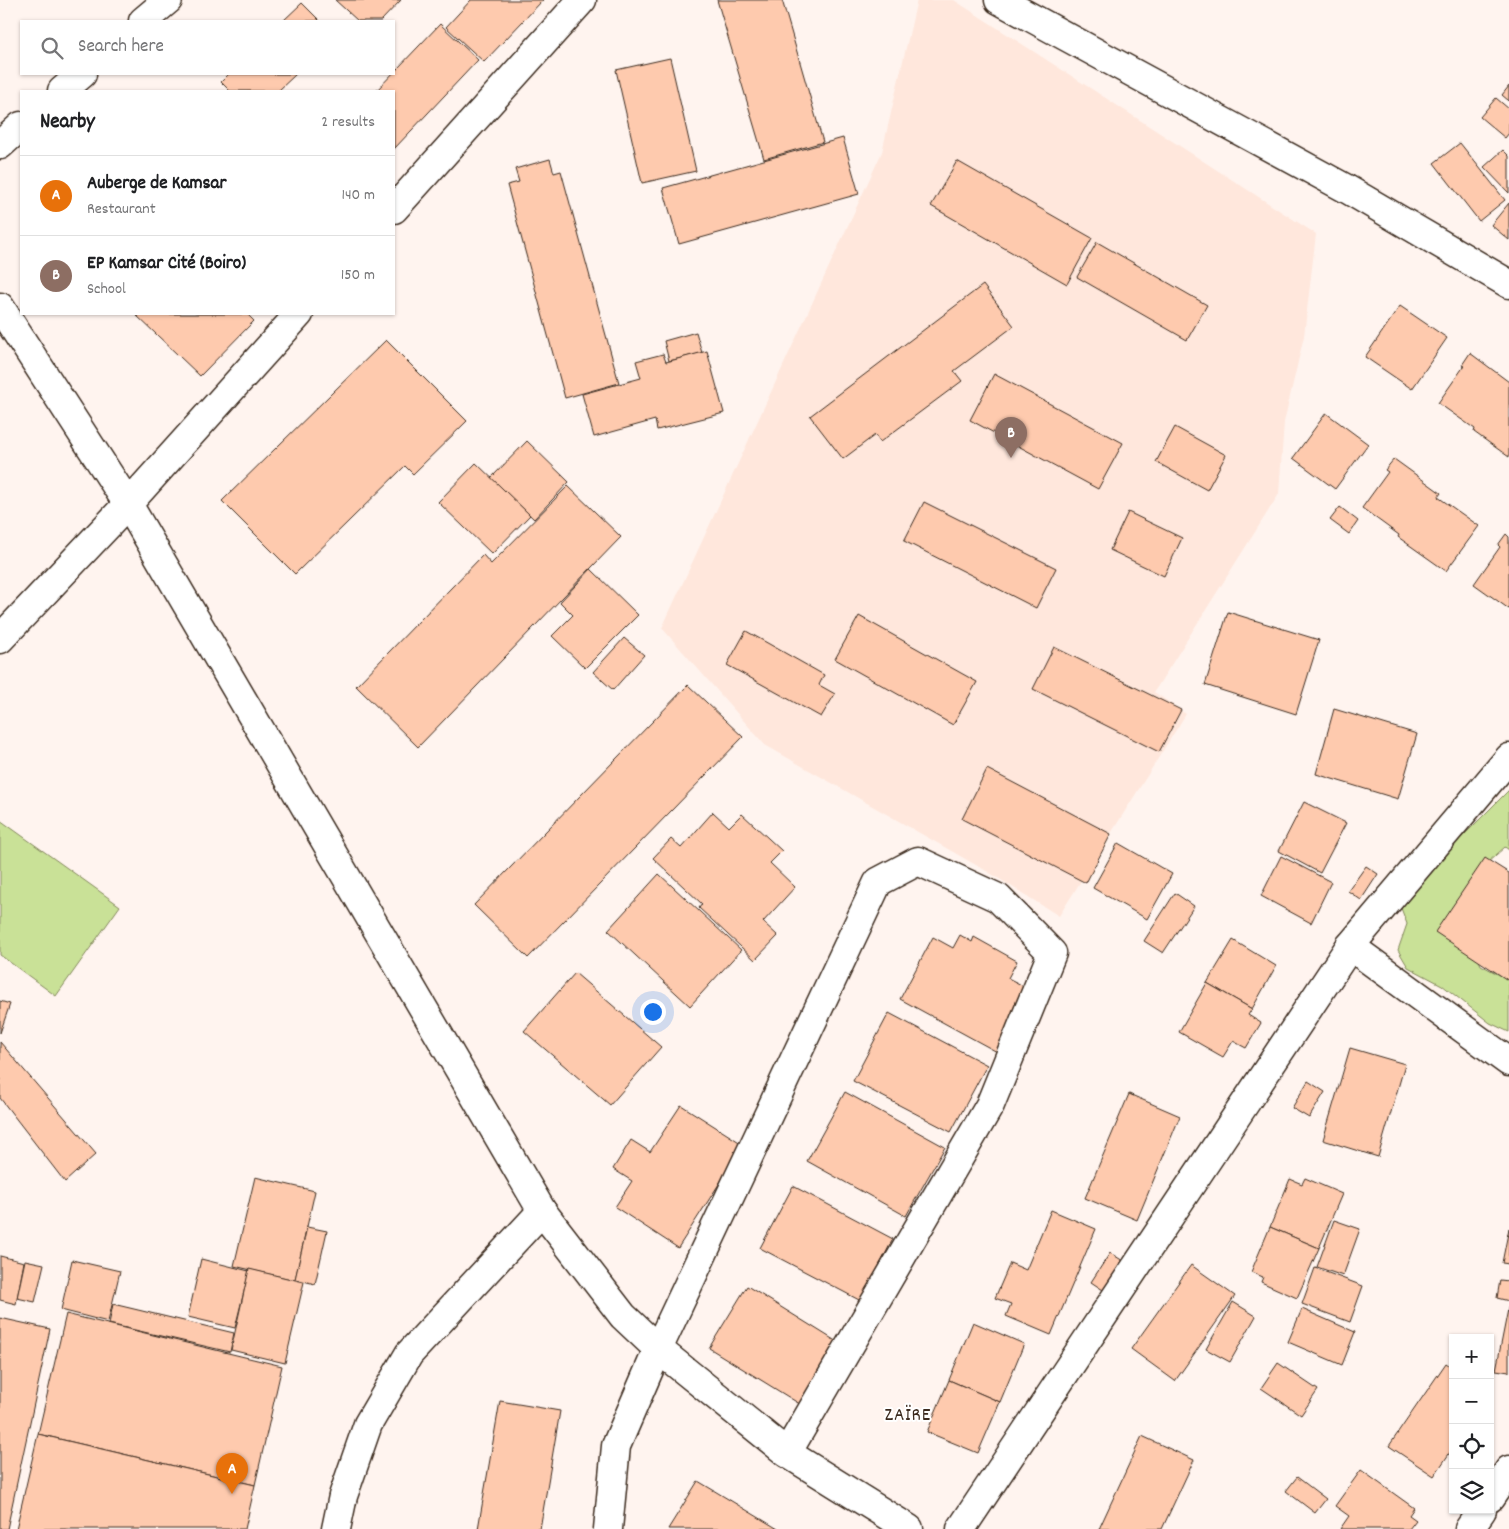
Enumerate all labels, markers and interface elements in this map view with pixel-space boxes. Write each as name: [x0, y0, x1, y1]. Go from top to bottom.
search box: [20, 20, 395, 75]
icon: search: [38, 34, 66, 62]
text: Search here: [78, 34, 164, 61]
text: Nearby: [40, 108, 95, 138]
text: 2 results: [321, 111, 375, 134]
text: Auberge de Kamsar: [87, 171, 227, 198]
text: A: [52, 184, 60, 207]
text: 140 m: [341, 184, 375, 207]
text: Restaurant: [87, 198, 156, 221]
text: EP Kamsar Cité (Boiro): [87, 251, 246, 278]
text: B: [52, 264, 60, 287]
text: 150 m: [341, 264, 375, 287]
text: School: [87, 278, 126, 301]
pin: B: [995, 417, 1027, 458]
your location: [640, 999, 666, 1025]
map controls: [1449, 1334, 1494, 1514]
button: +: [1449, 1334, 1494, 1379]
button: −: [1449, 1379, 1494, 1424]
district label: ZAÏRE: [885, 1403, 931, 1430]
button: locate: [1449, 1424, 1494, 1469]
pin: A: [216, 1453, 248, 1494]
button: layers: [1449, 1469, 1494, 1514]

